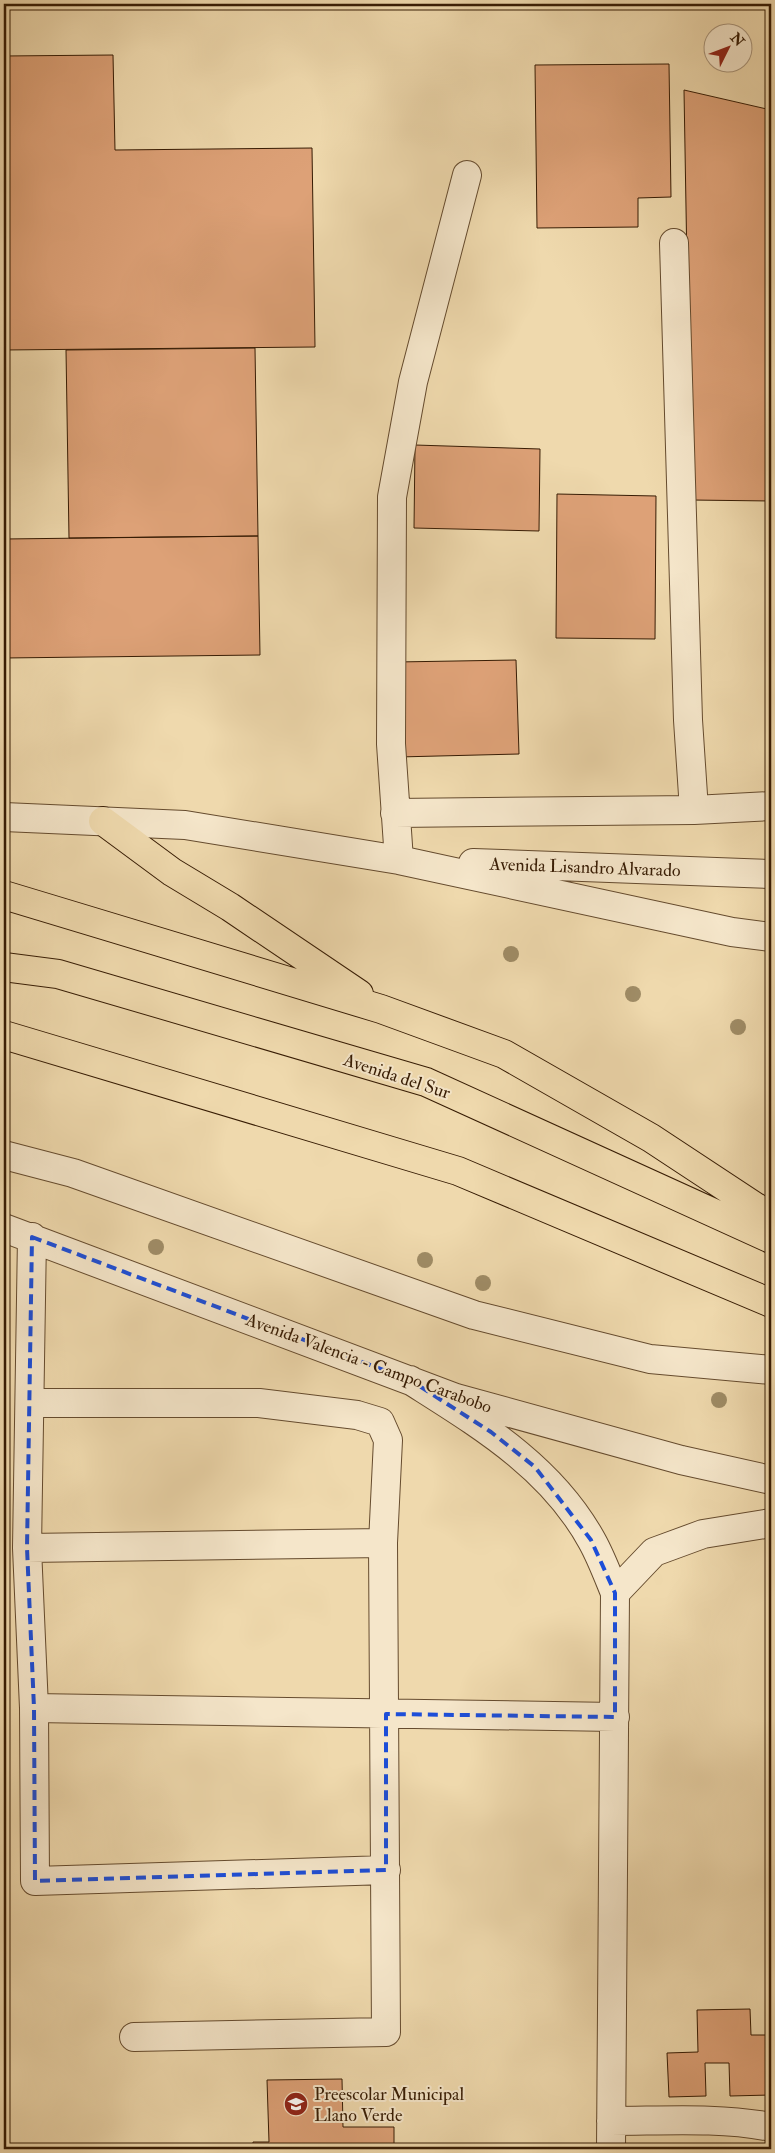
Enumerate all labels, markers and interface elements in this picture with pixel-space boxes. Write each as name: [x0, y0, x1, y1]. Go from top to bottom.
north arrow: [702, 22, 752, 72]
text: N: [726, 29, 748, 50]
street label: Avenida Lisandro Alvarado: [488, 853, 681, 882]
street label: Avenida del Sur: [340, 1048, 453, 1105]
street label: Avenida Valencia - Campo Carabobo: [242, 1308, 495, 1419]
place label: Preescolar Municipal Llano Verde: [314, 2083, 464, 2127]
school or university icon: Preescolar Municipal Llano Verde: [283, 2091, 309, 2117]

